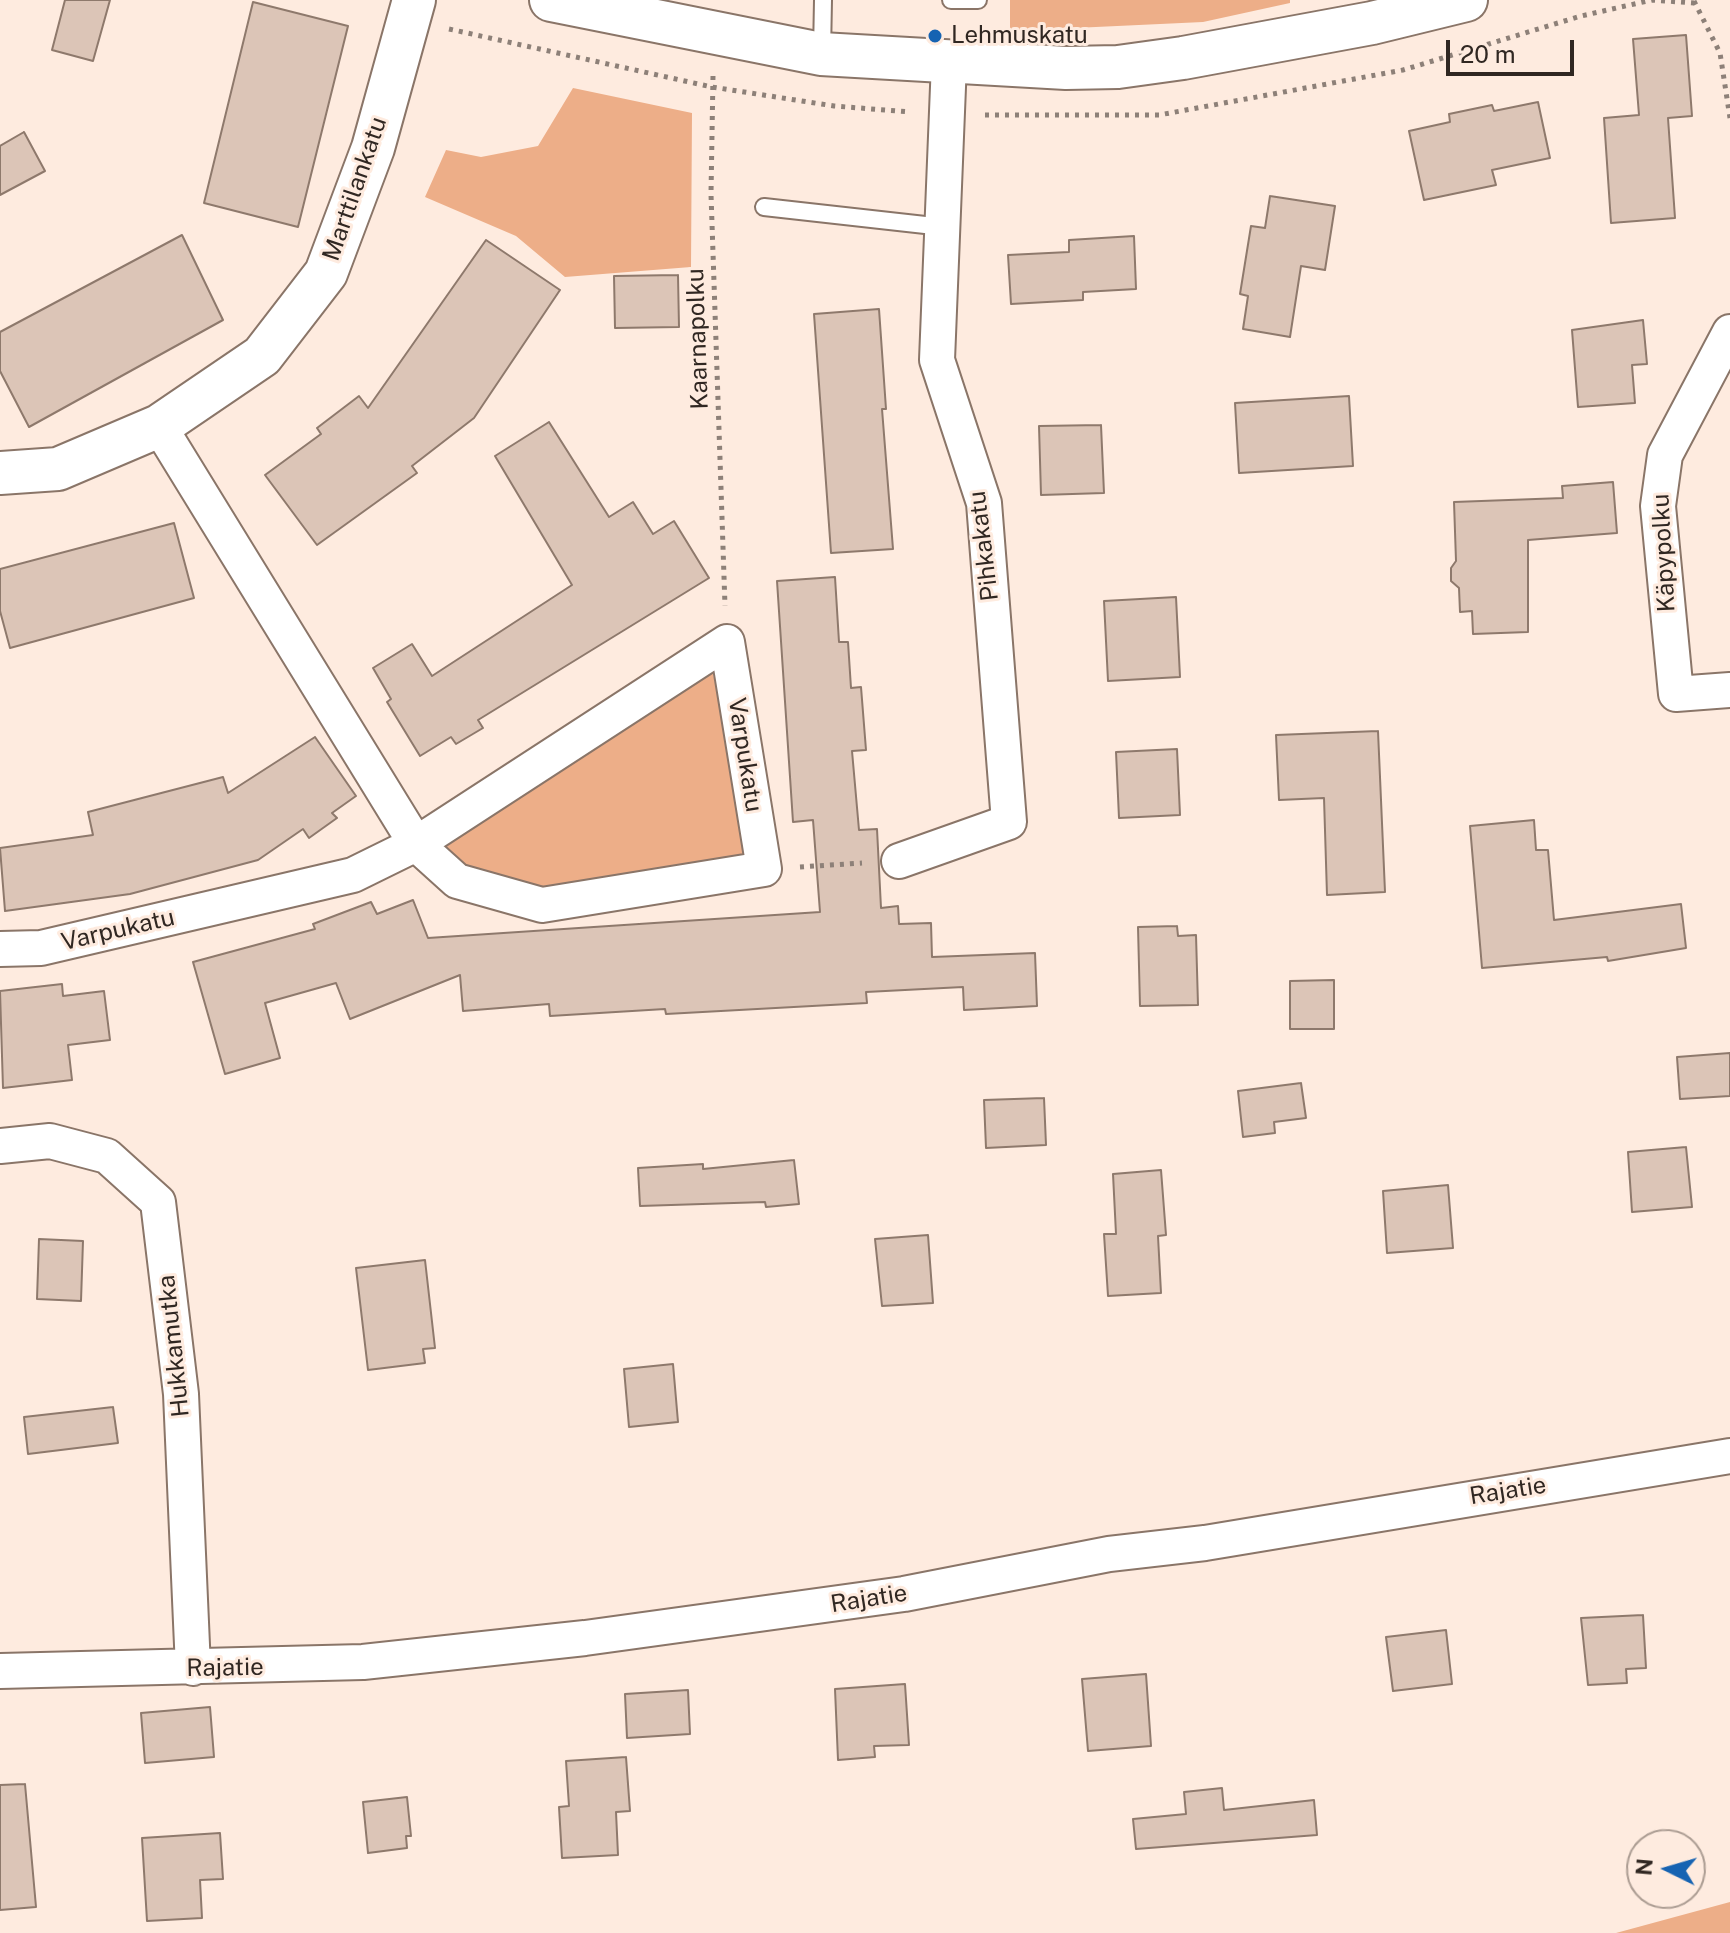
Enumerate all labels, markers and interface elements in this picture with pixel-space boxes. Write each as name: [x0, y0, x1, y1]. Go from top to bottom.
place label: Lehmuskatu: [951, 22, 1088, 50]
scale bar: [1450, 24, 1578, 74]
marker: Lehmuskatu: [926, 27, 944, 45]
text: 20 m: [1460, 40, 1516, 68]
street label: Marttilankatu: [317, 113, 393, 265]
street label: Kaarnapolku: [681, 268, 715, 410]
street label: Pihkakatu: [963, 489, 1005, 603]
street label: Käpypolku: [1647, 493, 1681, 613]
street label: Varpukatu: [722, 696, 768, 814]
street label: Varpukatu: [59, 903, 177, 957]
street label: Hukkamutka: [152, 1273, 196, 1419]
street label: Rajatie: [1468, 1471, 1548, 1511]
street label: Rajatie: [829, 1579, 909, 1619]
street label: Rajatie: [186, 1653, 264, 1683]
north arrow: [1626, 1829, 1706, 1909]
text: N: [1630, 1857, 1658, 1877]

